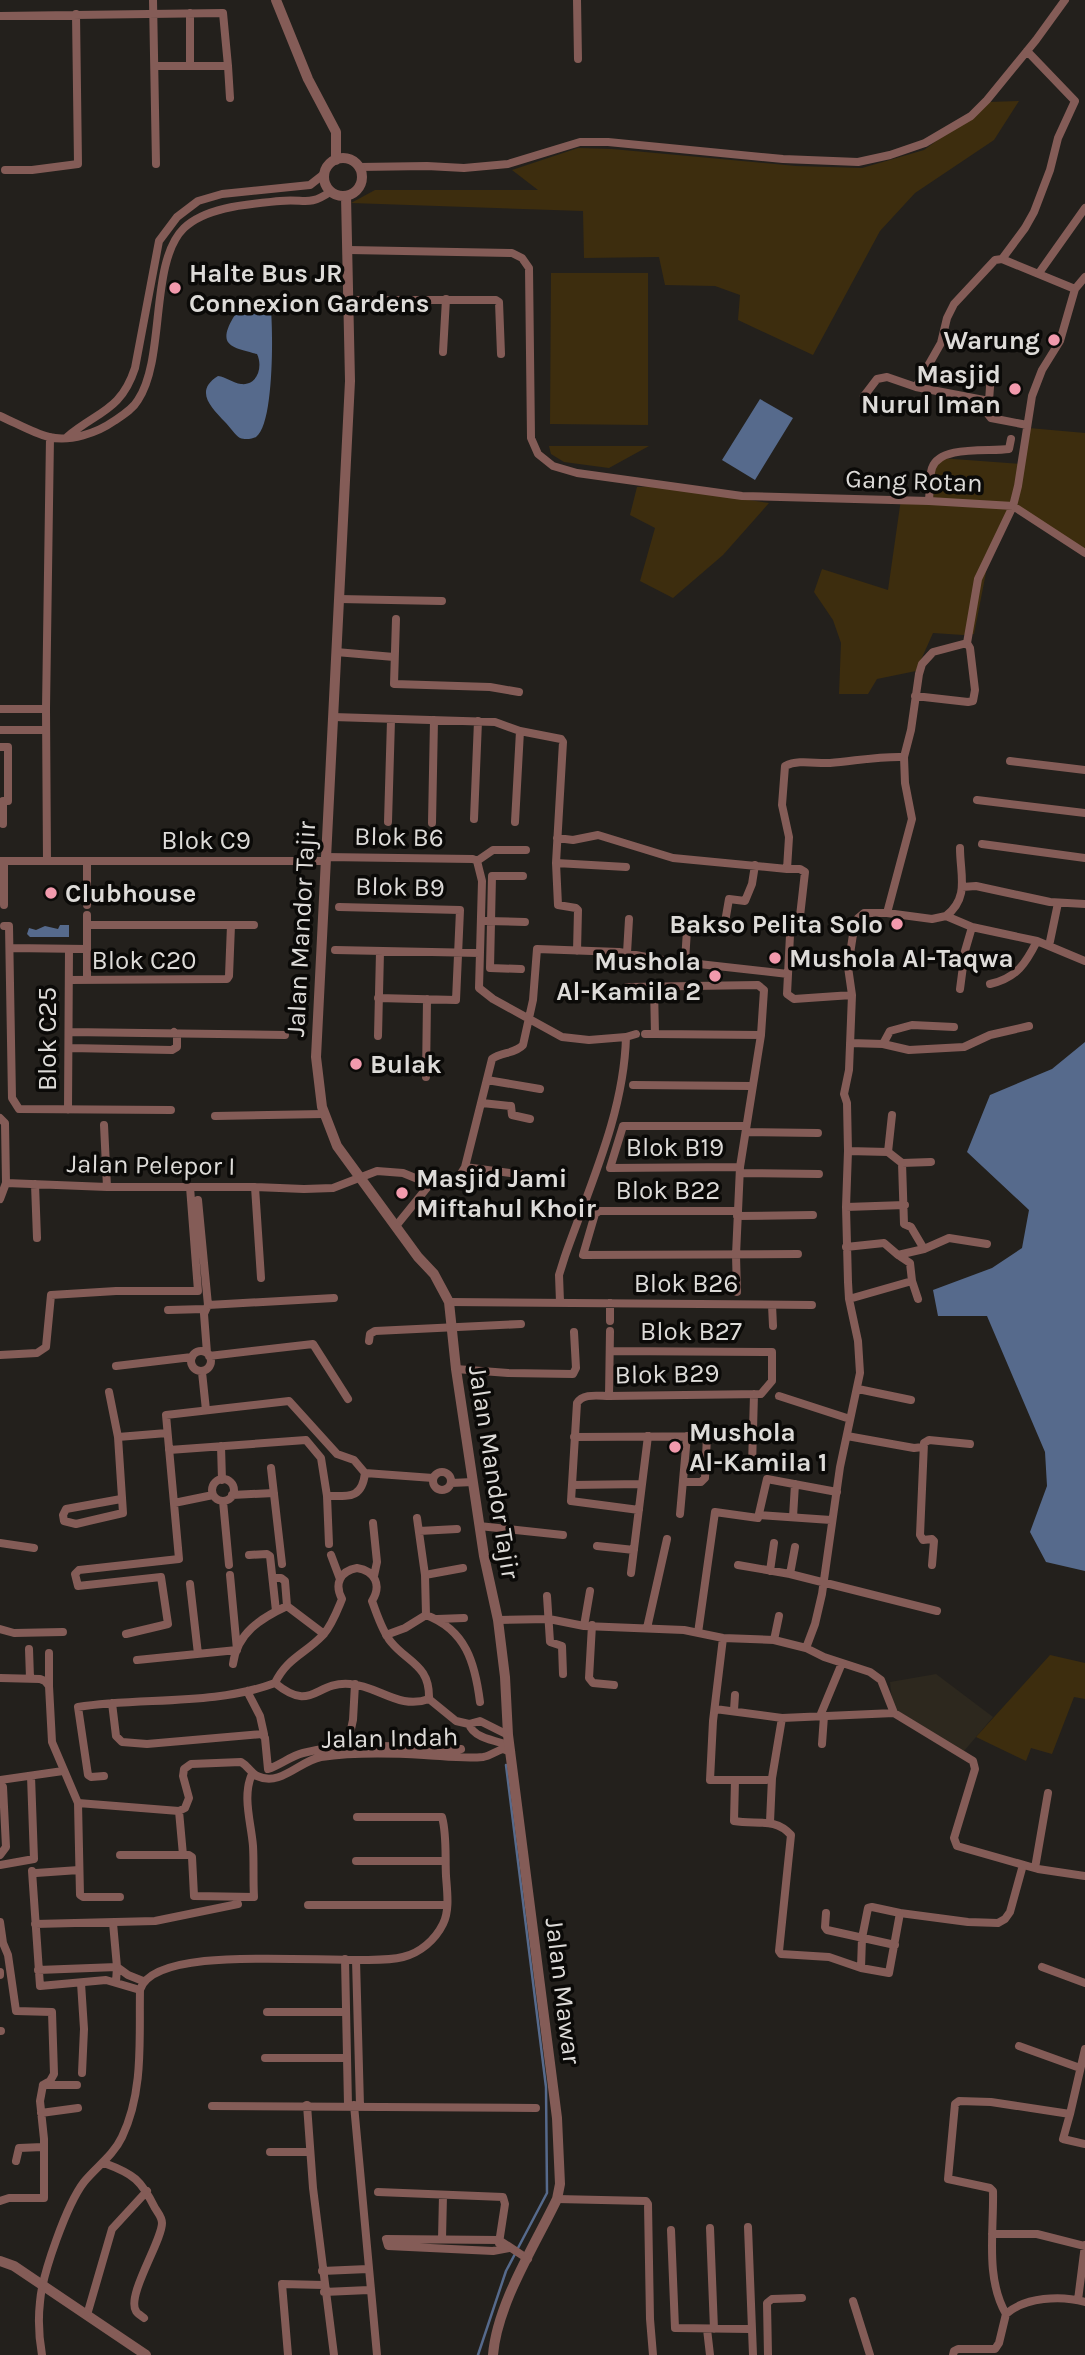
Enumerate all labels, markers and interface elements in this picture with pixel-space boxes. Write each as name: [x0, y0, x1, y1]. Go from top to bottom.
place label: Halte Bus JR Connexion Gardens: [189, 258, 429, 319]
marker: Halte Bus JR Connexion Gardens: [167, 280, 183, 296]
place label: Warung: [943, 325, 1040, 356]
marker: Warung: [1046, 332, 1062, 348]
place label: Masjid Nurul Iman: [861, 359, 1001, 420]
marker: Masjid Nurul Iman: [1007, 381, 1023, 397]
street label: Gang Rotan: [845, 463, 983, 499]
street label: Jalan Mandor Tajir: [280, 820, 322, 1038]
street label: Blok B6: [354, 821, 444, 853]
street label: Blok C9: [161, 825, 251, 856]
street label: Blok B9: [355, 871, 445, 903]
place label: Clubhouse: [65, 878, 196, 909]
marker: Clubhouse: [43, 885, 59, 901]
place label: Bakso Pelita Solo: [669, 909, 883, 940]
marker: Bakso Pelita Solo: [889, 916, 905, 932]
place label: Mushola Al-Taqwa: [789, 943, 1014, 974]
street label: Blok C20: [92, 945, 196, 976]
place label: Mushola Al-Kamila 2: [556, 946, 701, 1007]
marker: Mushola Al-Taqwa: [767, 950, 783, 966]
marker: Mushola Al-Kamila 2: [707, 968, 723, 984]
street label: Blok C25: [32, 987, 63, 1091]
place label: Bulak: [370, 1049, 442, 1080]
marker: Bulak: [348, 1056, 364, 1072]
street label: Blok B19: [626, 1132, 724, 1163]
street label: Jalan Pelepor I: [66, 1148, 236, 1182]
place label: Masjid Jami Miftahul Khoir: [416, 1163, 597, 1224]
street label: Blok B22: [616, 1175, 720, 1206]
marker: Masjid Jami Miftahul Khoir: [394, 1185, 410, 1201]
street label: Blok B26: [634, 1268, 738, 1299]
street label: Blok B27: [640, 1316, 742, 1347]
street label: Blok B29: [614, 1358, 720, 1390]
street label: Jalan Mandor Tajir: [462, 1363, 526, 1582]
place label: Mushola Al-Kamila 1: [689, 1417, 827, 1478]
marker: Mushola Al-Kamila 1: [667, 1439, 683, 1455]
street label: Jalan Indah: [321, 1721, 459, 1755]
street label: Jalan Mawar: [539, 1916, 587, 2067]

